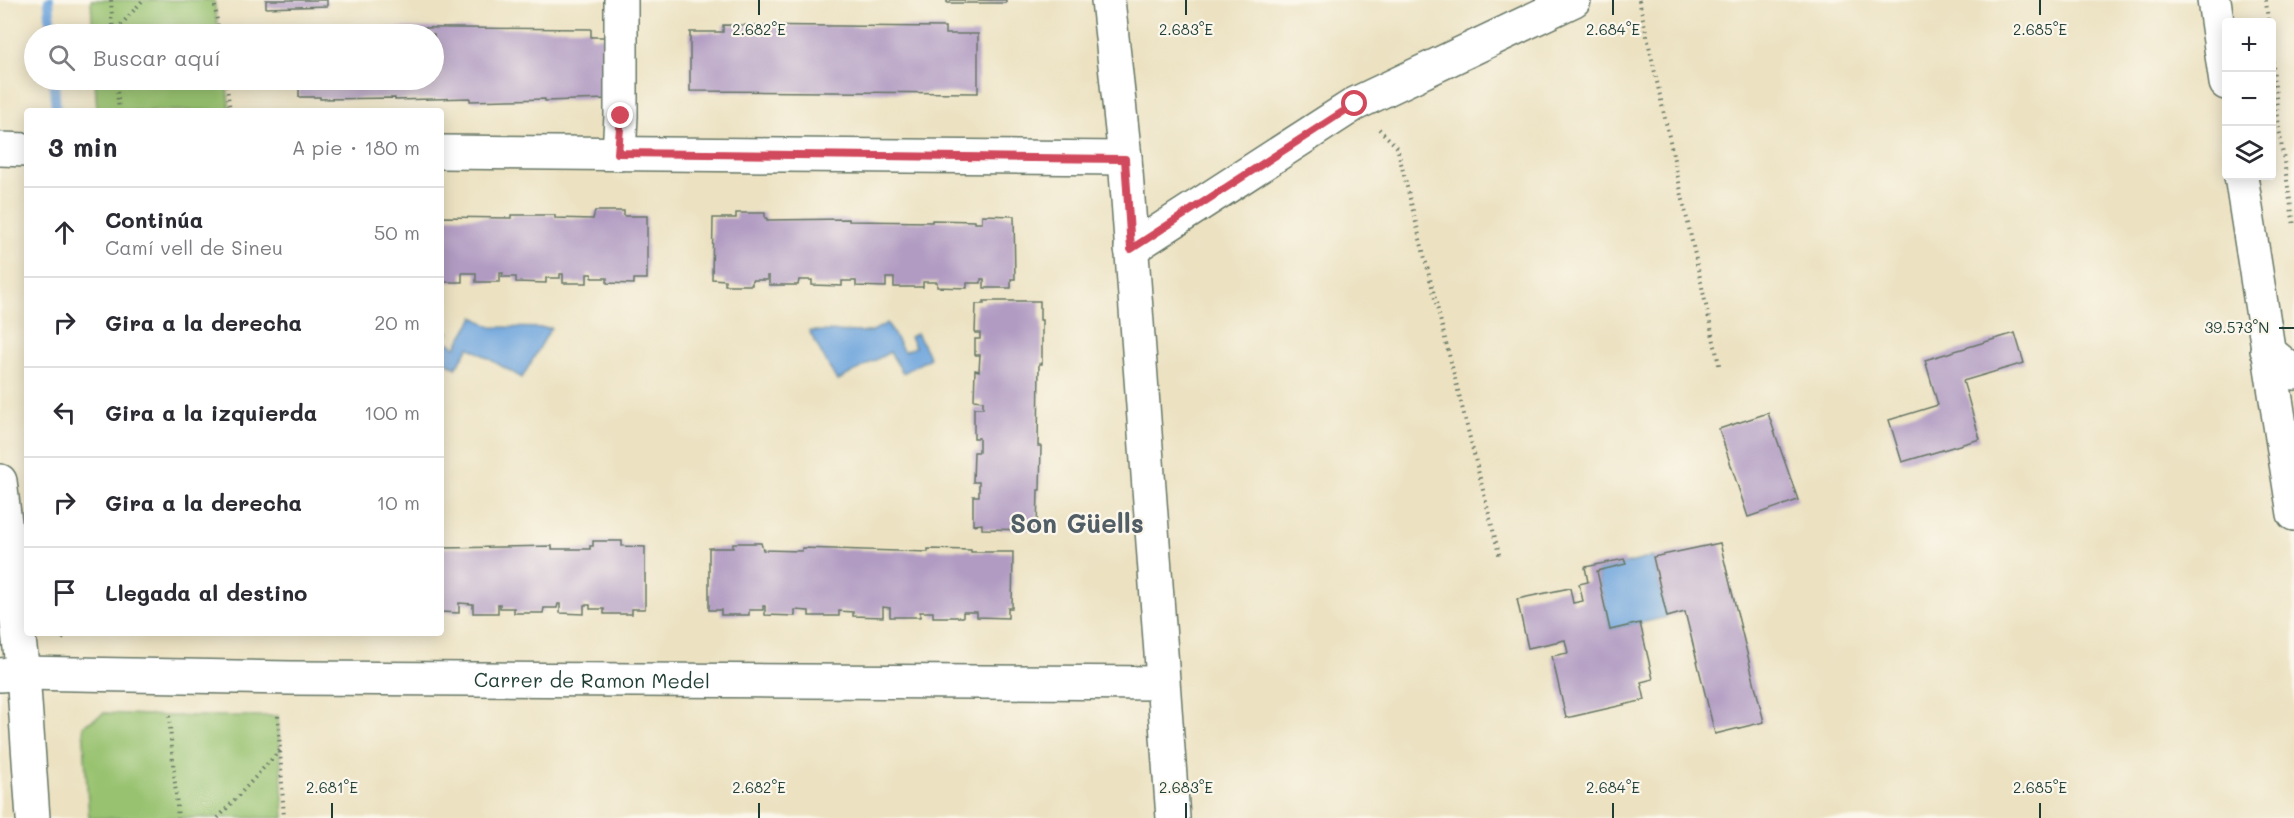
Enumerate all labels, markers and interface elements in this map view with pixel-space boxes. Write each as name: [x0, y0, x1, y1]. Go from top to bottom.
map controls: [2222, 18, 2276, 180]
button: +: [2222, 18, 2276, 72]
text: 2.682°E: [732, 19, 786, 39]
text: 2.683°E: [1159, 19, 1213, 39]
text: 2.684°E: [1586, 19, 1640, 39]
text: 2.685°E: [2013, 19, 2067, 39]
search box: [24, 24, 444, 90]
icon: search: [45, 41, 78, 74]
text: Buscar aquí: [93, 43, 221, 72]
button: −: [2222, 72, 2276, 126]
route start: [1341, 90, 1367, 116]
route end: [607, 102, 633, 128]
button: layers: [2222, 126, 2276, 180]
text: 3 min: [48, 130, 117, 164]
text: A pie · 180 m: [292, 134, 420, 160]
text: Continúa: [105, 205, 203, 234]
icon: ahead: [48, 216, 81, 249]
text: 50 m: [374, 219, 420, 245]
text: Camí vell de Sineu: [105, 234, 283, 260]
icon: right: [48, 306, 81, 339]
text: Gira a la derecha: [105, 308, 302, 337]
text: 20 m: [374, 309, 420, 335]
text: 39.573°N: [2205, 317, 2269, 337]
icon: left: [48, 396, 81, 429]
text: Gira a la izquierda: [105, 398, 317, 427]
text: 100 m: [364, 399, 420, 425]
icon: right: [48, 486, 81, 519]
text: Gira a la derecha: [105, 488, 302, 517]
text: 10 m: [376, 489, 420, 515]
district label: Son Güells: [1010, 506, 1144, 540]
icon: arrive: [48, 576, 81, 609]
text: Llegada al destino: [105, 578, 307, 607]
street label: Carrer de Ramon Medel: [474, 666, 710, 693]
text: 2.681°E: [306, 777, 358, 797]
text: 2.682°E: [732, 777, 786, 797]
text: 2.683°E: [1159, 777, 1213, 797]
text: 2.684°E: [1586, 777, 1640, 797]
text: 2.685°E: [2013, 777, 2067, 797]

